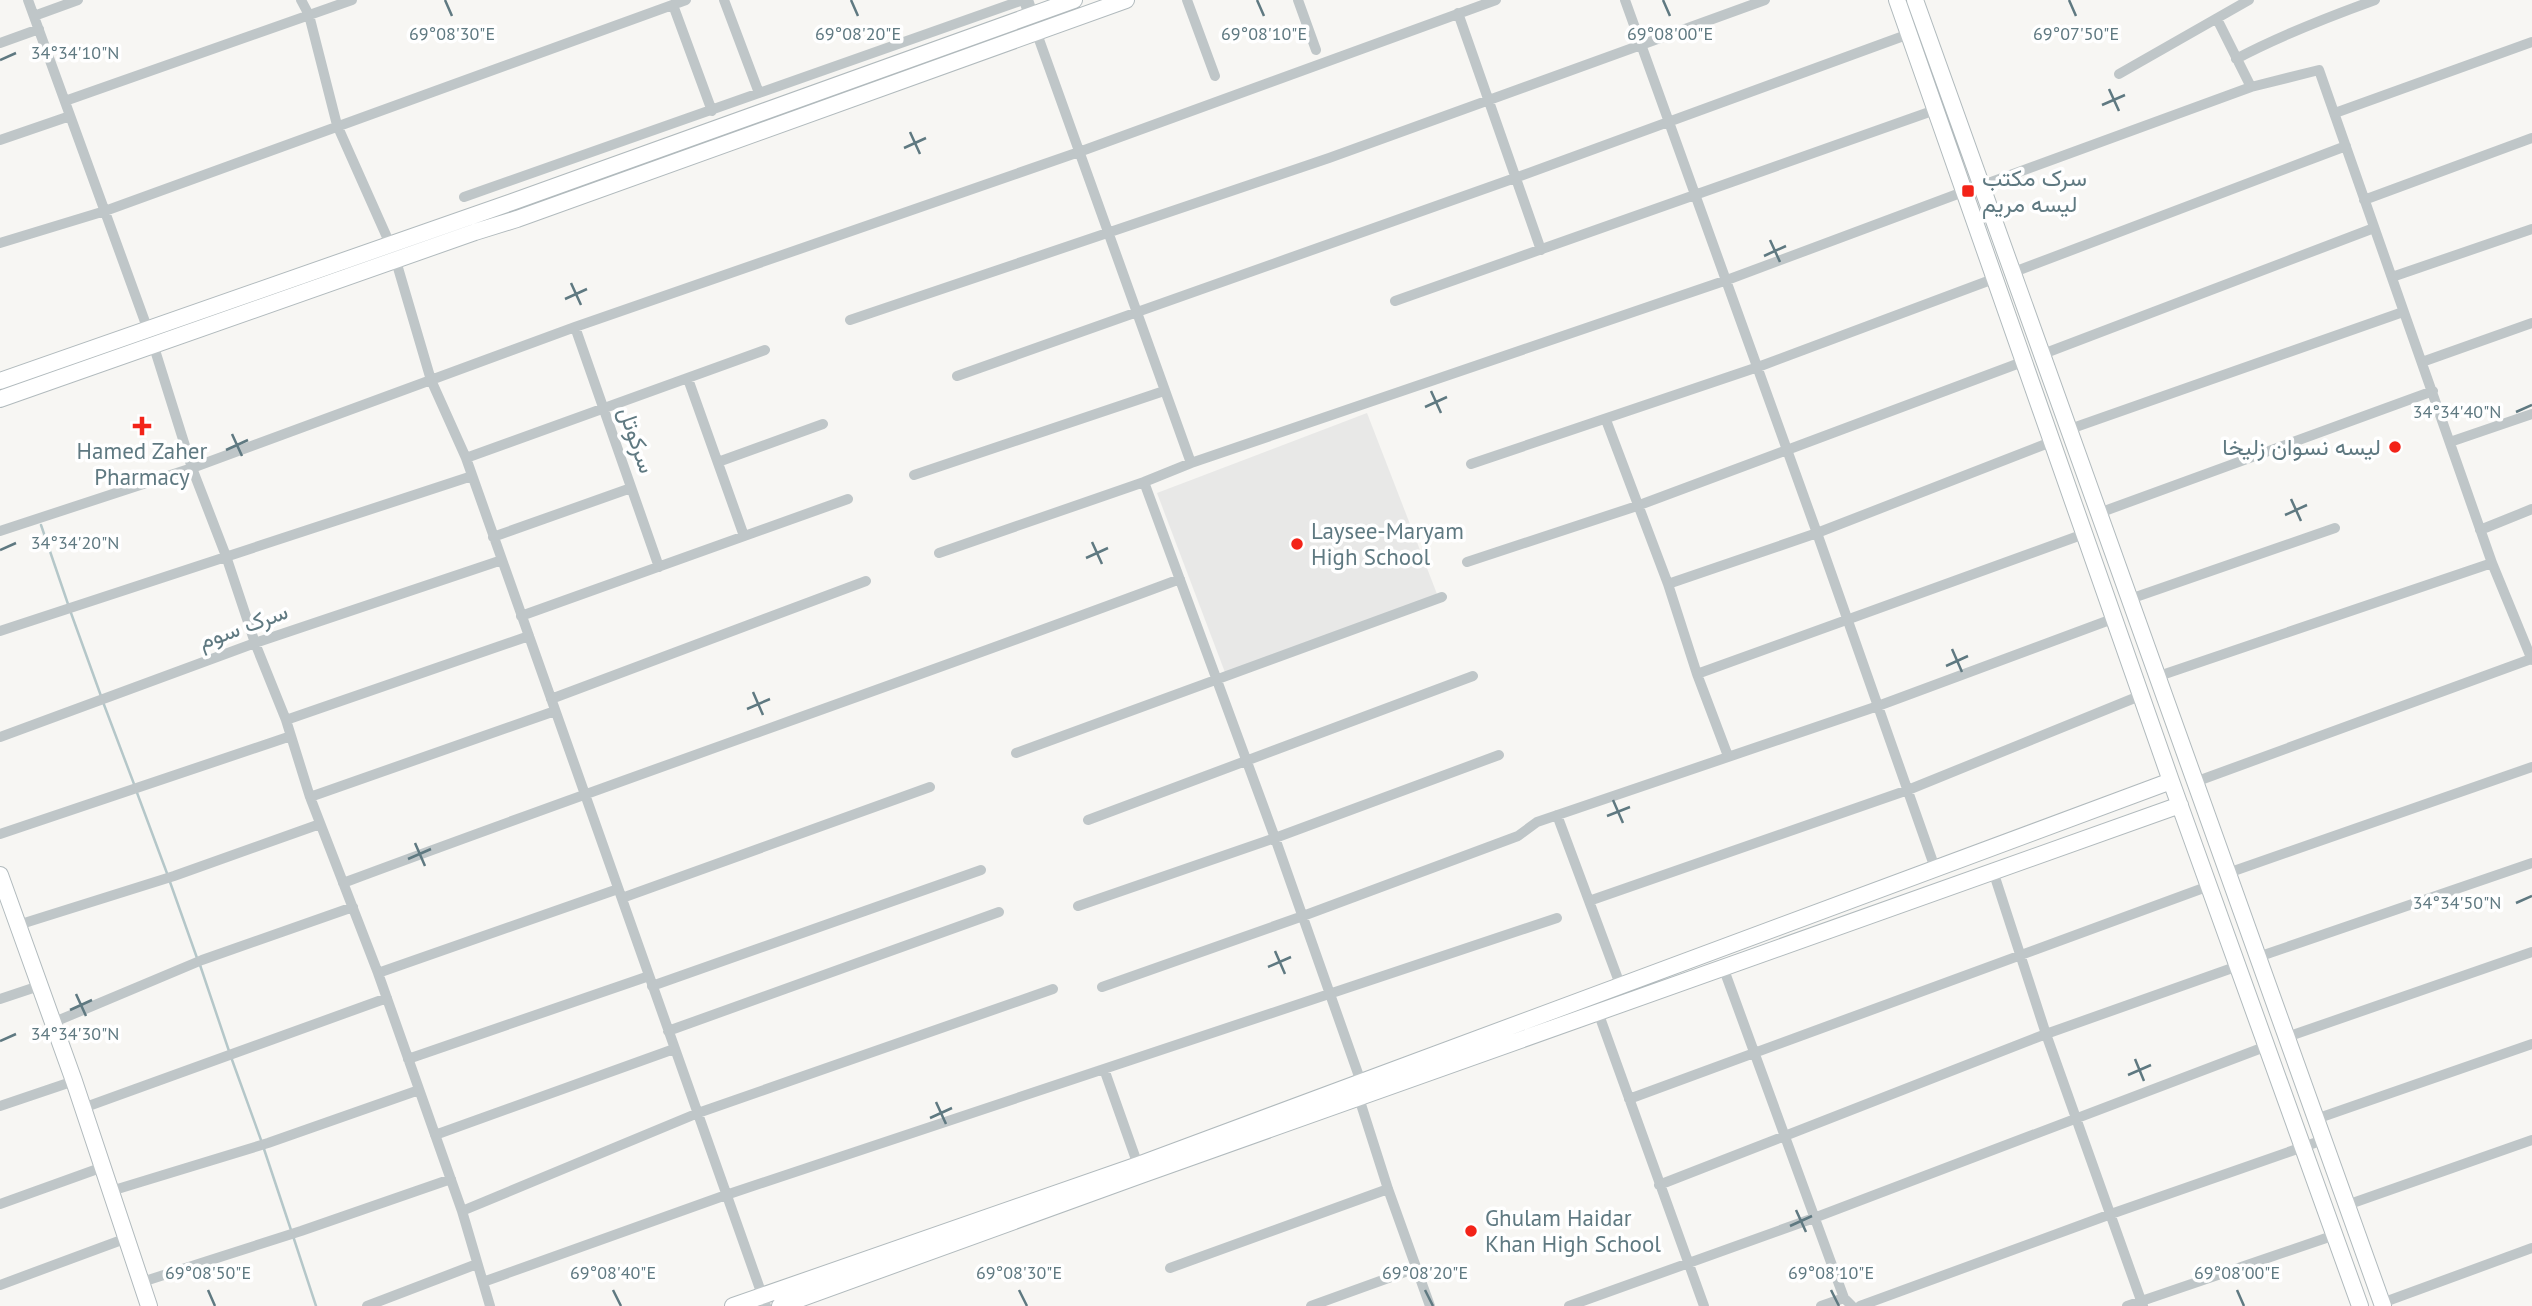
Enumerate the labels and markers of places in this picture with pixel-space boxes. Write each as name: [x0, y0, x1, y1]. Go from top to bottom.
place label: سرک مکتب لیسه مریم: [1982, 163, 2087, 219]
marker: سرک مکتب لیسه مریم: [1960, 183, 1976, 199]
marker: Hamed Zaher Pharmacy: [134, 418, 150, 434]
place label: لیسه نسوان زلیخا: [2222, 432, 2381, 462]
place label: Hamed Zaher Pharmacy: [77, 436, 208, 491]
marker: لیسه نسوان زلیخا: [2387, 439, 2403, 455]
place label: Laysee-Maryam High School: [1311, 516, 1464, 571]
marker: Laysee-Maryam High School: [1289, 536, 1305, 552]
place label: Ghulam Haidar Khan High School: [1485, 1203, 1661, 1258]
marker: Ghulam Haidar Khan High School: [1463, 1223, 1479, 1239]

